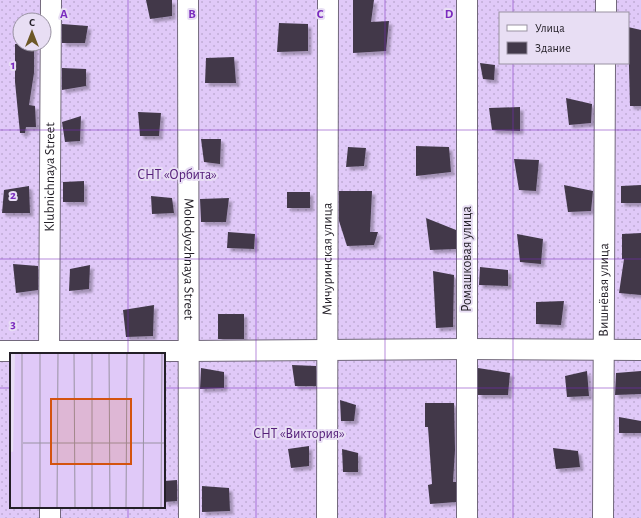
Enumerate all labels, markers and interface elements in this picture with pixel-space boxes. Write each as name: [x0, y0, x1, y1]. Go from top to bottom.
text: A: [60, 8, 68, 21]
text: B: [188, 8, 196, 21]
text: C: [317, 8, 324, 21]
text: D: [445, 8, 454, 21]
north arrow: [12, 12, 52, 52]
legend: [499, 12, 629, 64]
text: С: [29, 17, 35, 28]
text: Улица: [535, 22, 565, 34]
text: Здание: [535, 42, 571, 54]
text: 1: [11, 59, 15, 72]
street label: Klubnichnaya Street: [43, 122, 57, 232]
park label: СНТ «Орбита»: [137, 168, 217, 182]
text: 2: [10, 189, 16, 202]
street label: Molodyozhnaya Street: [181, 198, 196, 320]
street label: Мичуринская улица: [320, 202, 335, 315]
street label: Ромашковая улица: [460, 205, 474, 312]
street label: Вишнёвая улица: [597, 243, 611, 337]
text: 3: [10, 318, 16, 331]
inset map: [10, 353, 165, 508]
park label: СНТ «Виктория»: [253, 427, 345, 441]

